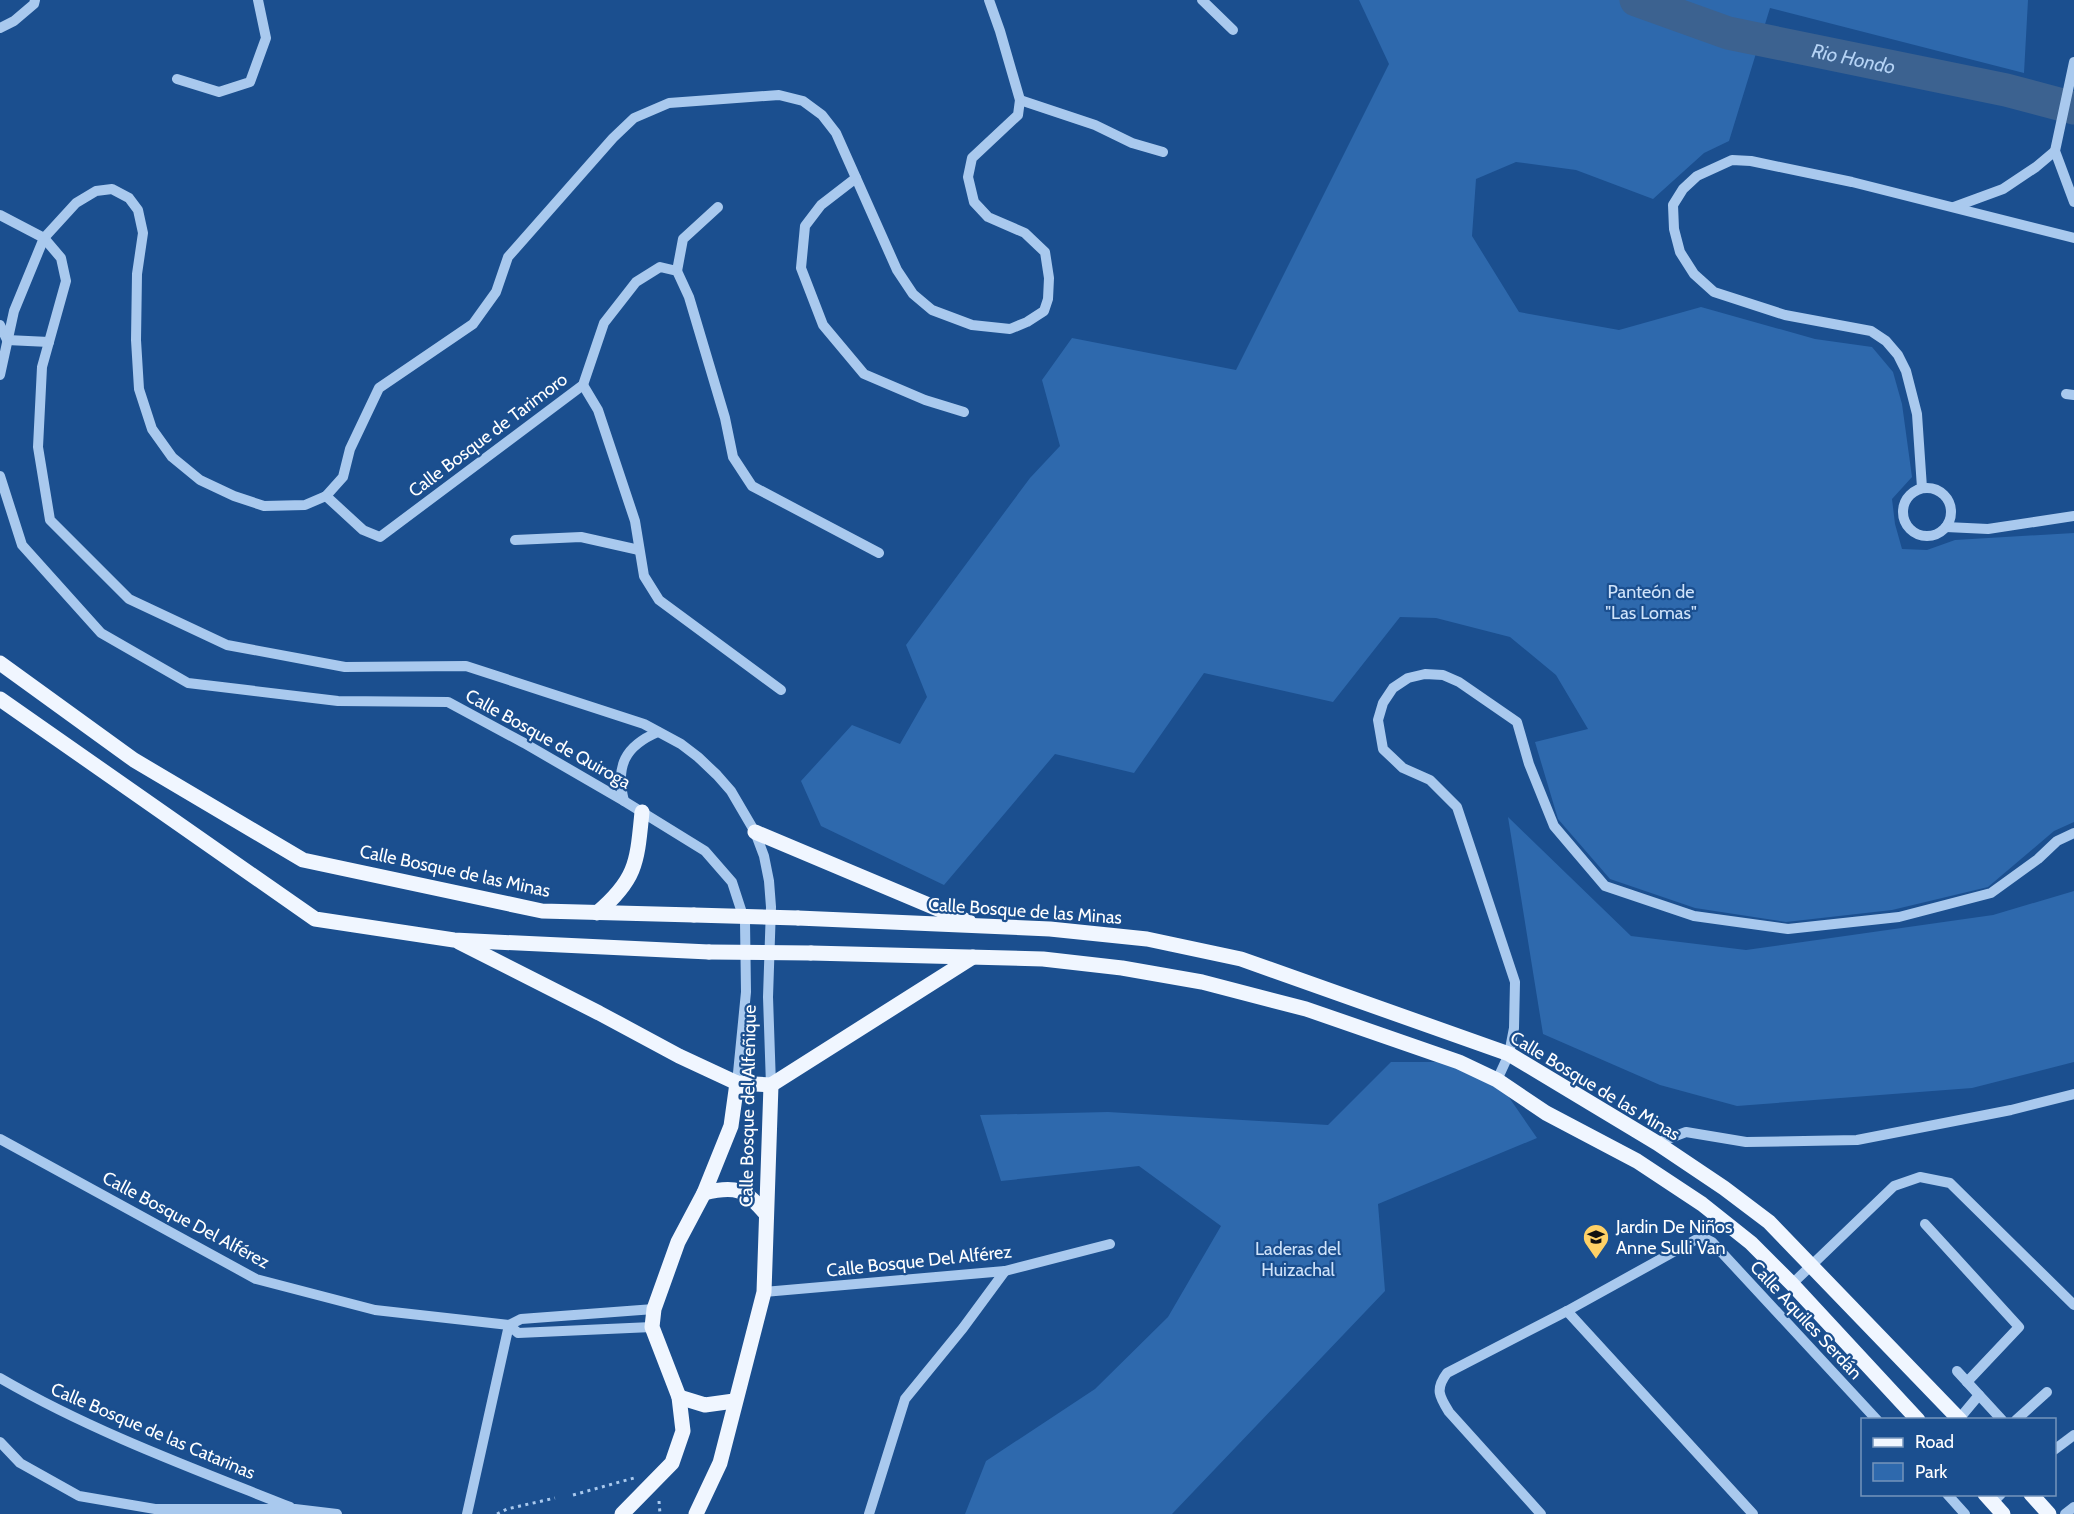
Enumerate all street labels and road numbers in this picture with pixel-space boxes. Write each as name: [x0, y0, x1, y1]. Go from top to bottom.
street label: Calle Bosque de Tarimoro: [404, 368, 572, 502]
street label: Calle Bosque de Quiroga: [462, 684, 635, 794]
street label: Calle Bosque de las Minas: [358, 840, 552, 902]
street label: Calle Bosque de las Minas: [927, 893, 1123, 929]
street label: Calle Bosque del Alfeñique: [735, 1005, 761, 1207]
street label: Calle Bosque de las Minas: [1506, 1027, 1684, 1145]
street label: Calle Bosque Del Alférez: [99, 1167, 274, 1274]
street label: Calle Bosque Del Alférez: [825, 1240, 1013, 1282]
street label: Calle Aquiles Serdán: [1745, 1256, 1867, 1384]
street label: Calle Bosque de las Catarinas: [48, 1378, 258, 1484]

